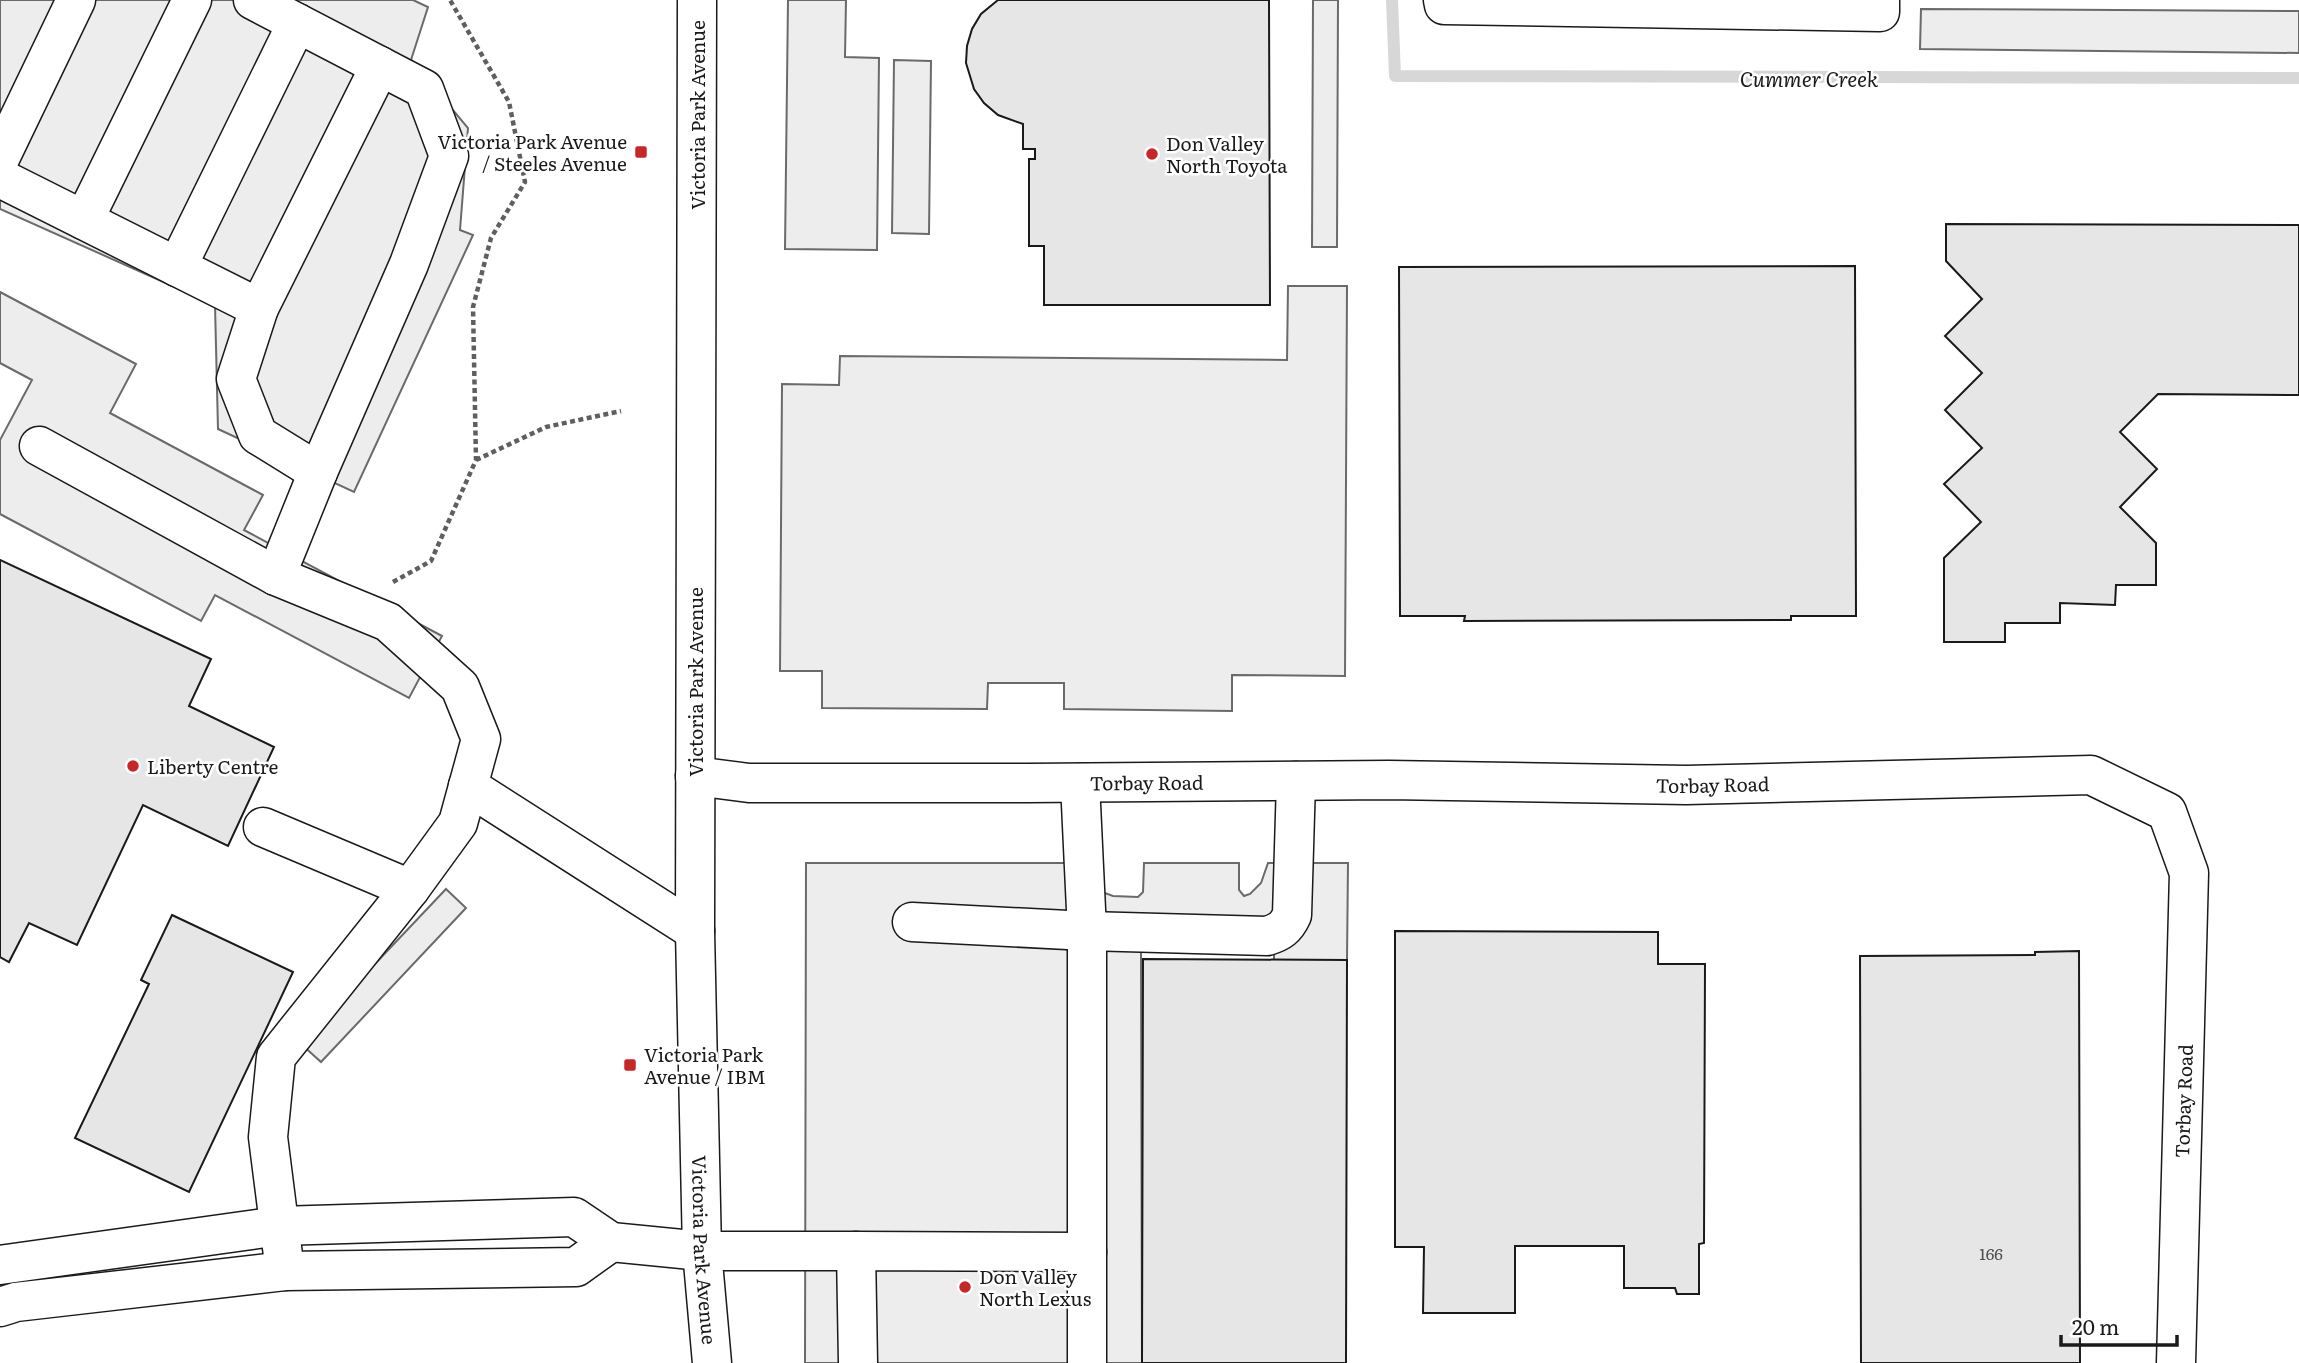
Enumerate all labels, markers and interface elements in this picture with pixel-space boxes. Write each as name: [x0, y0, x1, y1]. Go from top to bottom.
street label: Victoria Park Avenue: [683, 20, 711, 210]
water label: Cummer Creek: [1740, 62, 1879, 93]
place label: Victoria Park Avenue / Steeles Avenue: [437, 127, 627, 177]
place label: Don Valley North Toyota: [1166, 129, 1288, 179]
marker: Victoria Park Avenue / Steeles Avenue: [633, 144, 649, 160]
marker: Don Valley North Toyota: [1144, 146, 1160, 162]
street label: Victoria Park Avenue: [681, 587, 709, 777]
place label: Liberty Centre: [147, 752, 279, 780]
marker: Liberty Centre: [125, 758, 141, 774]
street label: Torbay Road: [1089, 768, 1204, 796]
street label: Torbay Road: [1655, 769, 1770, 799]
place label: Victoria Park Avenue / IBM: [644, 1040, 766, 1090]
street label: Torbay Road: [2167, 1043, 2199, 1158]
marker: Victoria Park Avenue / IBM: [622, 1057, 638, 1073]
street label: Victoria Park Avenue: [686, 1155, 724, 1346]
house number: 166: [1979, 1241, 2003, 1265]
place label: Don Valley North Lexus: [979, 1262, 1092, 1312]
marker: Don Valley North Lexus: [957, 1279, 973, 1295]
scale bar: [2061, 1304, 2176, 1348]
text: 20 m: [2072, 1310, 2119, 1341]

